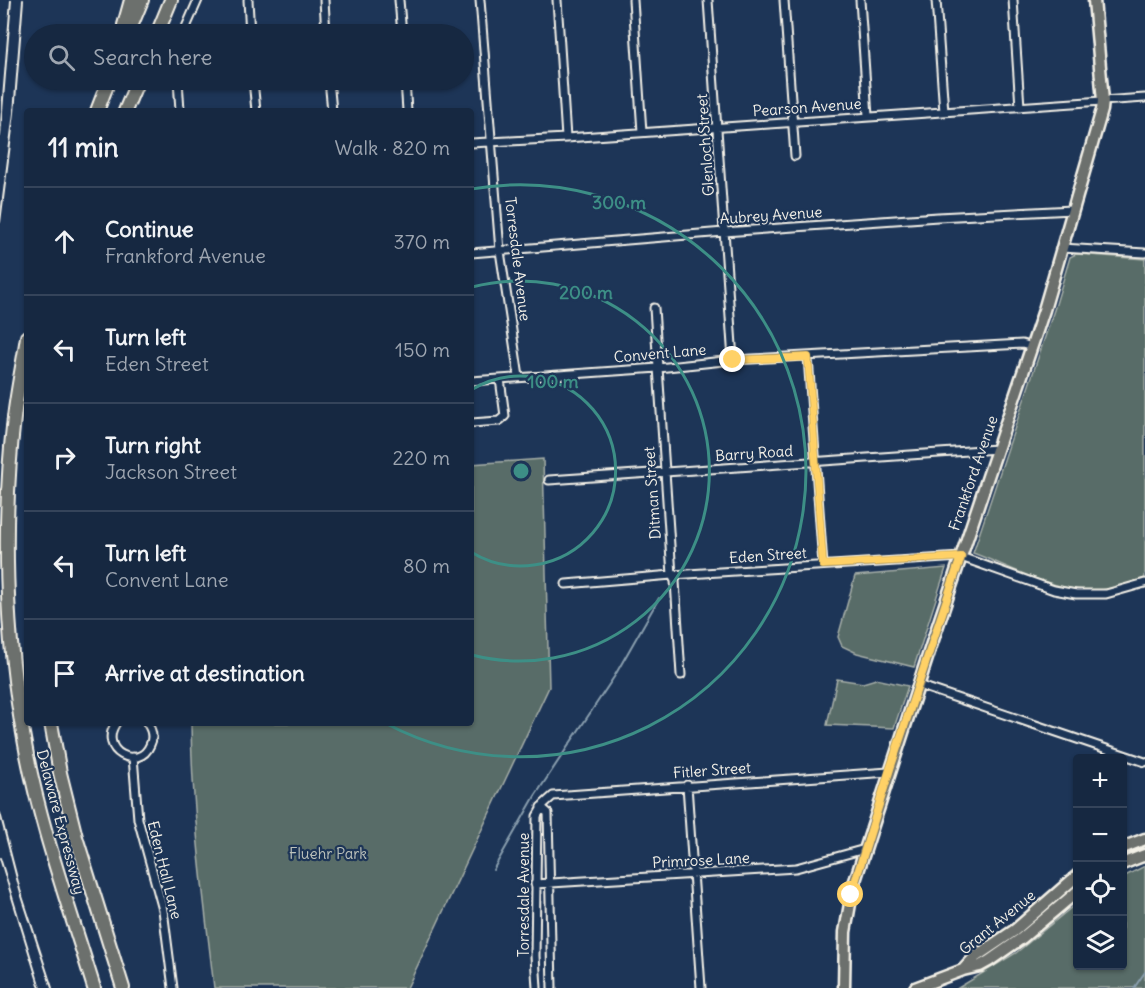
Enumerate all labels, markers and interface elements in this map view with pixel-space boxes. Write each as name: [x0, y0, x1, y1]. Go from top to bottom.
search box: [24, 24, 474, 90]
icon: search: [45, 41, 78, 74]
text: Search here: [93, 43, 212, 71]
street label: Glenloch Street: [692, 93, 718, 197]
street label: Pearson Avenue: [752, 94, 862, 120]
text: 11 min: [48, 131, 119, 164]
text: Walk · 820 m: [334, 135, 450, 160]
text: 300 m: [592, 191, 646, 214]
street label: Torresdale Avenue: [501, 196, 535, 322]
street label: Aubrey Avenue: [719, 202, 823, 228]
text: Continue: [105, 215, 194, 243]
icon: ahead: [48, 225, 81, 258]
text: 370 m: [393, 229, 450, 254]
text: Frankford Avenue: [105, 243, 266, 268]
text: 200 m: [559, 281, 613, 304]
text: Turn left: [105, 323, 186, 351]
icon: left: [48, 333, 81, 366]
text: 150 m: [395, 337, 450, 362]
street label: Convent Lane: [613, 339, 707, 367]
route end: [719, 346, 745, 372]
text: Eden Street: [105, 351, 209, 376]
text: 100 m: [528, 370, 579, 393]
street label: Frankford Avenue: [944, 413, 1002, 533]
text: Turn right: [105, 431, 201, 459]
icon: right: [48, 441, 81, 474]
street label: Barry Road: [714, 441, 794, 465]
text: 220 m: [393, 445, 450, 470]
street label: Ditman Street: [639, 446, 665, 540]
text: Jackson Street: [105, 459, 237, 484]
centre of rings: [511, 461, 531, 481]
text: Turn left: [105, 539, 186, 567]
street label: Eden Street: [729, 543, 807, 567]
icon: left: [48, 549, 81, 582]
text: 80 m: [403, 553, 450, 578]
text: Convent Lane: [105, 567, 229, 592]
icon: arrive: [48, 657, 81, 690]
text: Arrive at destination: [105, 659, 305, 687]
street label: Delaware Expressway: [33, 747, 89, 897]
map controls: [1073, 754, 1127, 970]
button: +: [1073, 754, 1127, 808]
street label: Fitler Street: [672, 758, 752, 782]
button: −: [1073, 808, 1127, 862]
street label: Eden Hall Lane: [144, 819, 186, 921]
street label: Torresdale Avenue: [514, 833, 533, 957]
park label: Fluehr Park: [289, 844, 367, 863]
street label: Primrose Lane: [652, 848, 750, 872]
button: locate: [1073, 862, 1127, 916]
route start: [837, 881, 863, 907]
street label: Grant Avenue: [955, 885, 1039, 959]
button: layers: [1073, 916, 1127, 970]

